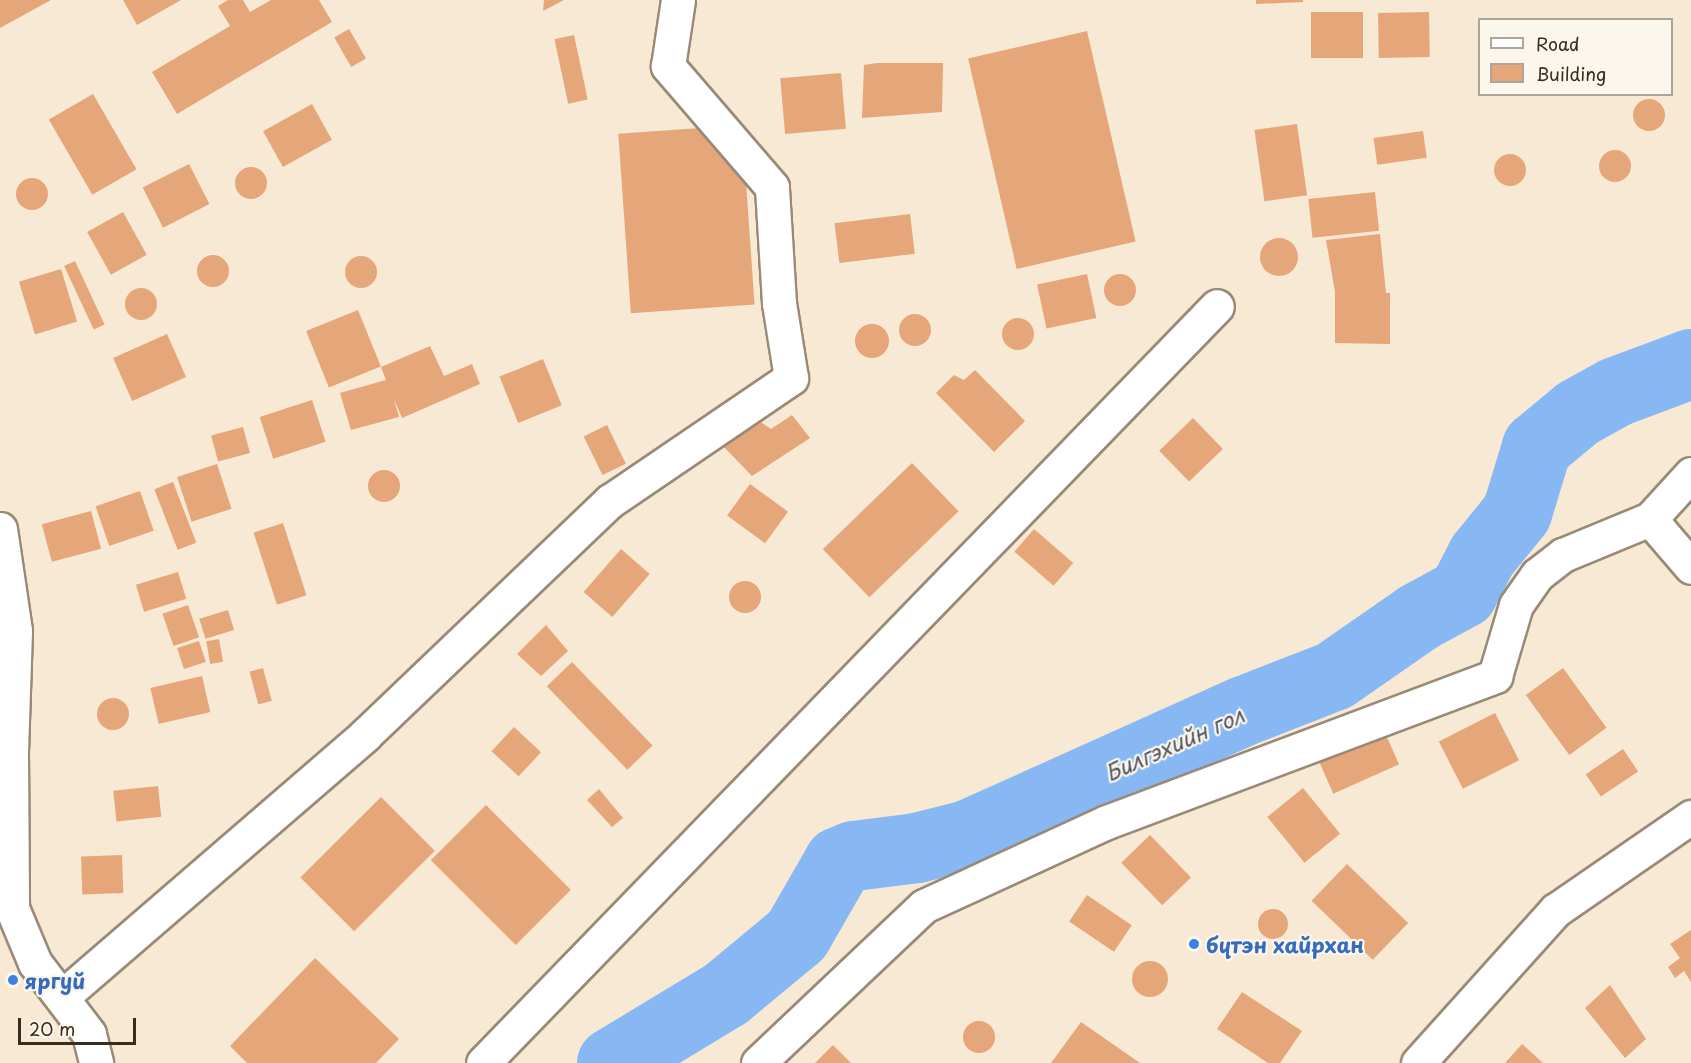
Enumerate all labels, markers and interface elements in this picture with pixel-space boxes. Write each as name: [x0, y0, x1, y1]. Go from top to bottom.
legend: [1478, 18, 1673, 96]
text: Road: [1536, 30, 1580, 57]
text: Building: [1536, 60, 1606, 87]
water label: Билгэхийн гол: [1100, 700, 1248, 786]
place label: бүтэн хайрхан: [1206, 931, 1364, 957]
marker: бүтэн хайрхан: [1187, 937, 1201, 951]
place label: яргуй: [25, 967, 86, 993]
marker: яргуй: [6, 973, 20, 987]
scale bar: [21, 1006, 140, 1044]
text: 20 m: [29, 1015, 75, 1042]

